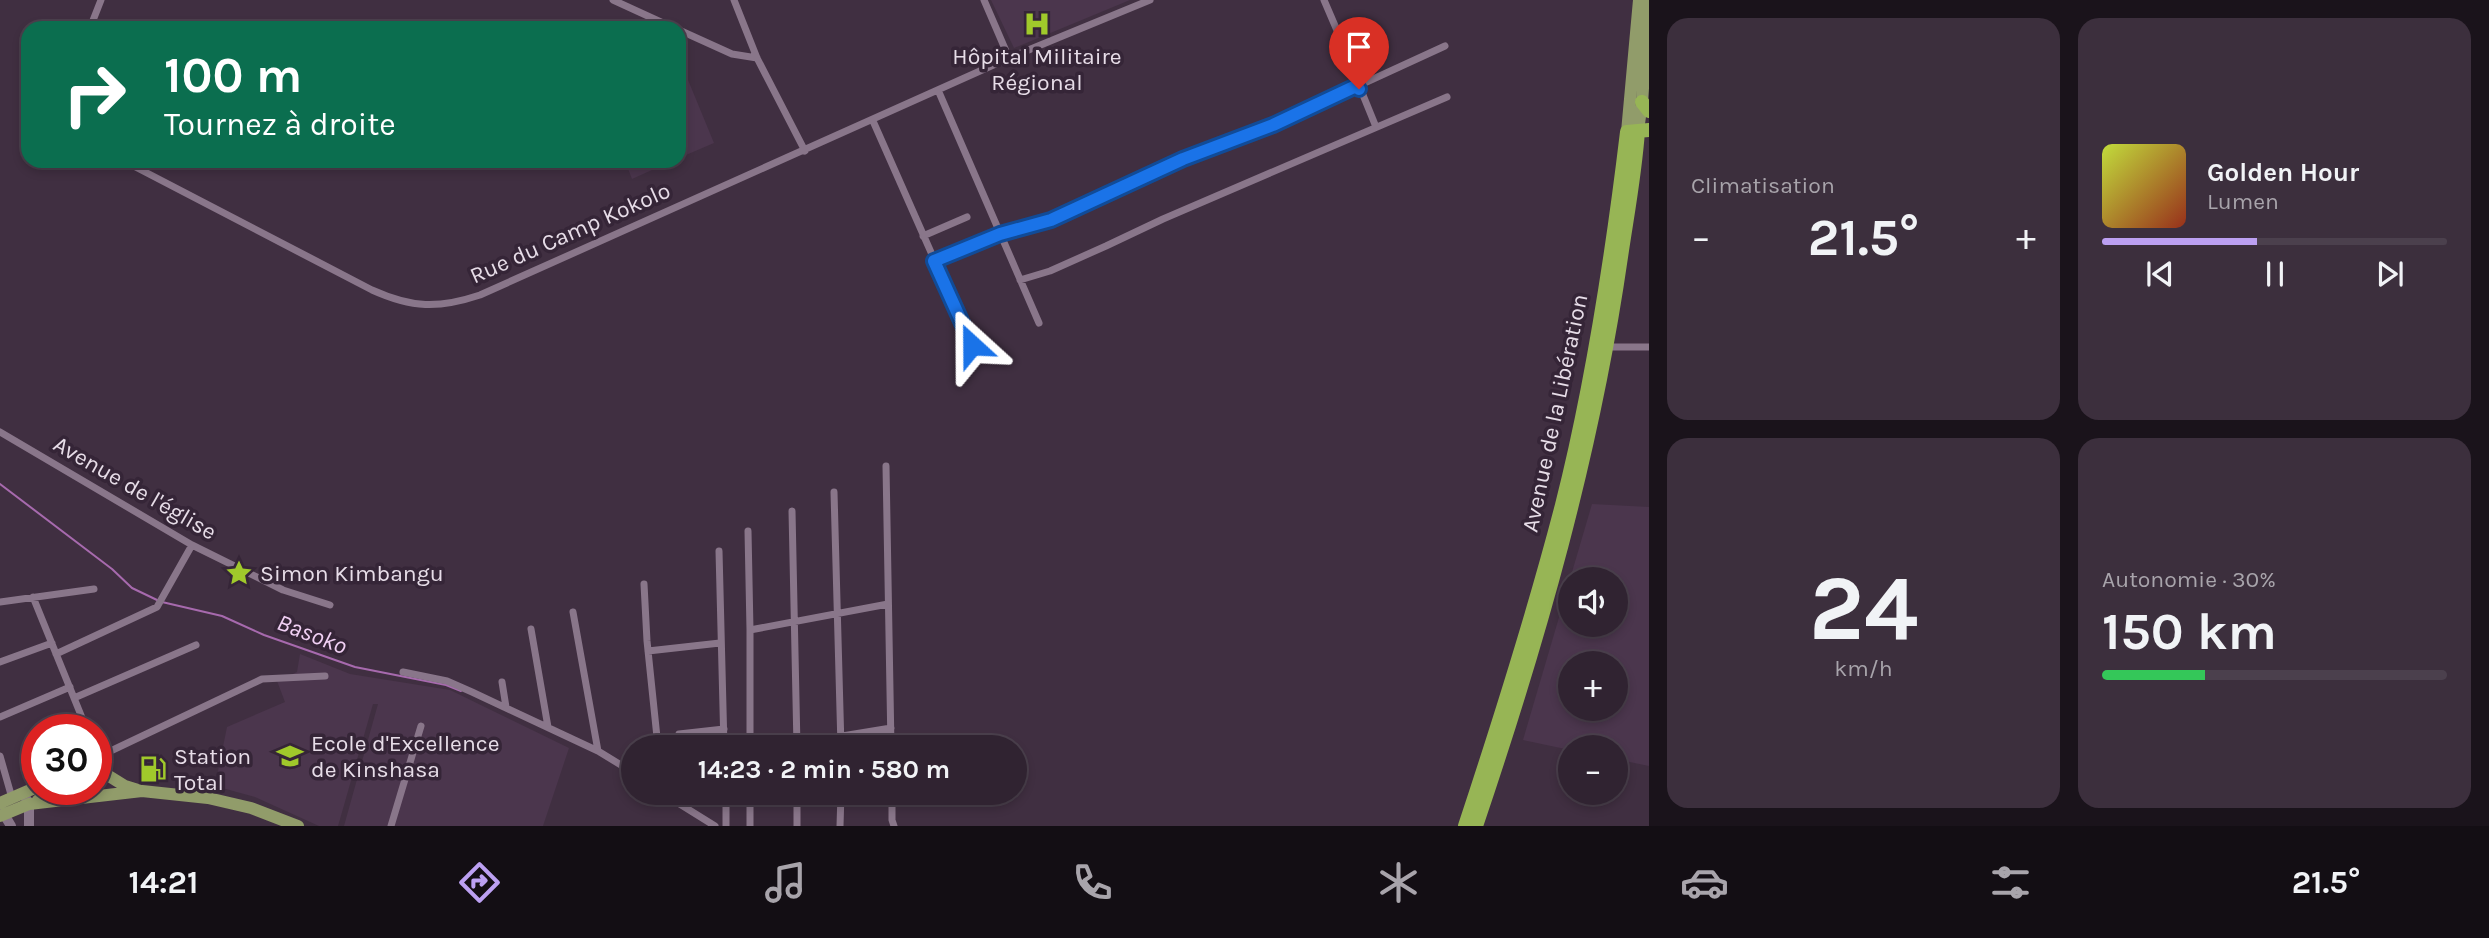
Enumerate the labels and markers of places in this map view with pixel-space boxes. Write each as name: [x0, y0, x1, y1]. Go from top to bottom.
hospital icon: Hôpital Militaire Régional: [1022, 9, 1052, 39]
pin: [1329, 17, 1389, 89]
place label: Hôpital Militaire Régional: [952, 43, 1122, 96]
place icon: Simon Kimbangu: [224, 558, 254, 588]
place label: Simon Kimbangu: [260, 560, 444, 587]
place label: Ecole d'Excellence de Kinshasa: [311, 730, 499, 783]
school or university icon: Ecole d'Excellence de Kinshasa: [275, 741, 305, 771]
place label: Station Total: [174, 743, 251, 796]
fuel station icon: Station Total: [138, 754, 168, 784]

